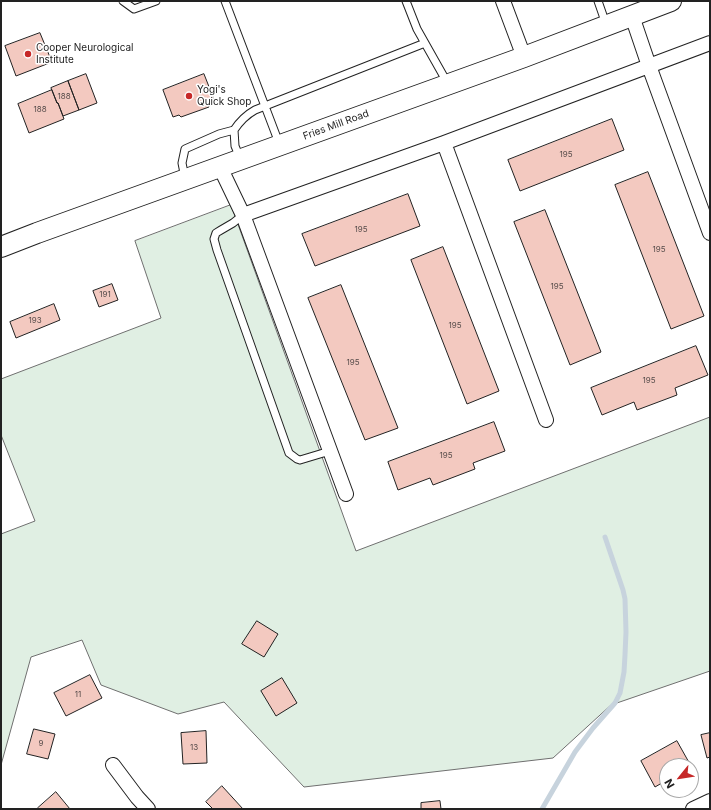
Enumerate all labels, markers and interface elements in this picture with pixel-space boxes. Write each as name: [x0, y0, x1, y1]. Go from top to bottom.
place label: Cooper Neurological Institute: [36, 42, 134, 66]
marker: Cooper Neurological Institute: [23, 49, 33, 59]
place label: Yogi's Quick Shop: [197, 84, 251, 108]
marker: Yogi's Quick Shop: [184, 91, 194, 101]
house number: 188: [57, 92, 71, 102]
house number: 188: [33, 105, 47, 115]
street label: Fries Mill Road: [301, 108, 371, 142]
house number: 195: [559, 150, 573, 160]
house number: 195: [354, 225, 368, 235]
house number: 195: [652, 245, 666, 255]
house number: 195: [550, 282, 564, 292]
house number: 191: [99, 290, 111, 300]
house number: 193: [28, 316, 42, 326]
house number: 195: [448, 321, 462, 331]
house number: 195: [346, 358, 360, 368]
house number: 195: [642, 376, 656, 386]
house number: 195: [439, 451, 453, 461]
house number: 11: [75, 690, 81, 700]
house number: 9: [39, 739, 43, 749]
house number: 13: [190, 743, 198, 753]
north arrow: [659, 758, 699, 798]
text: N: [661, 776, 678, 791]

